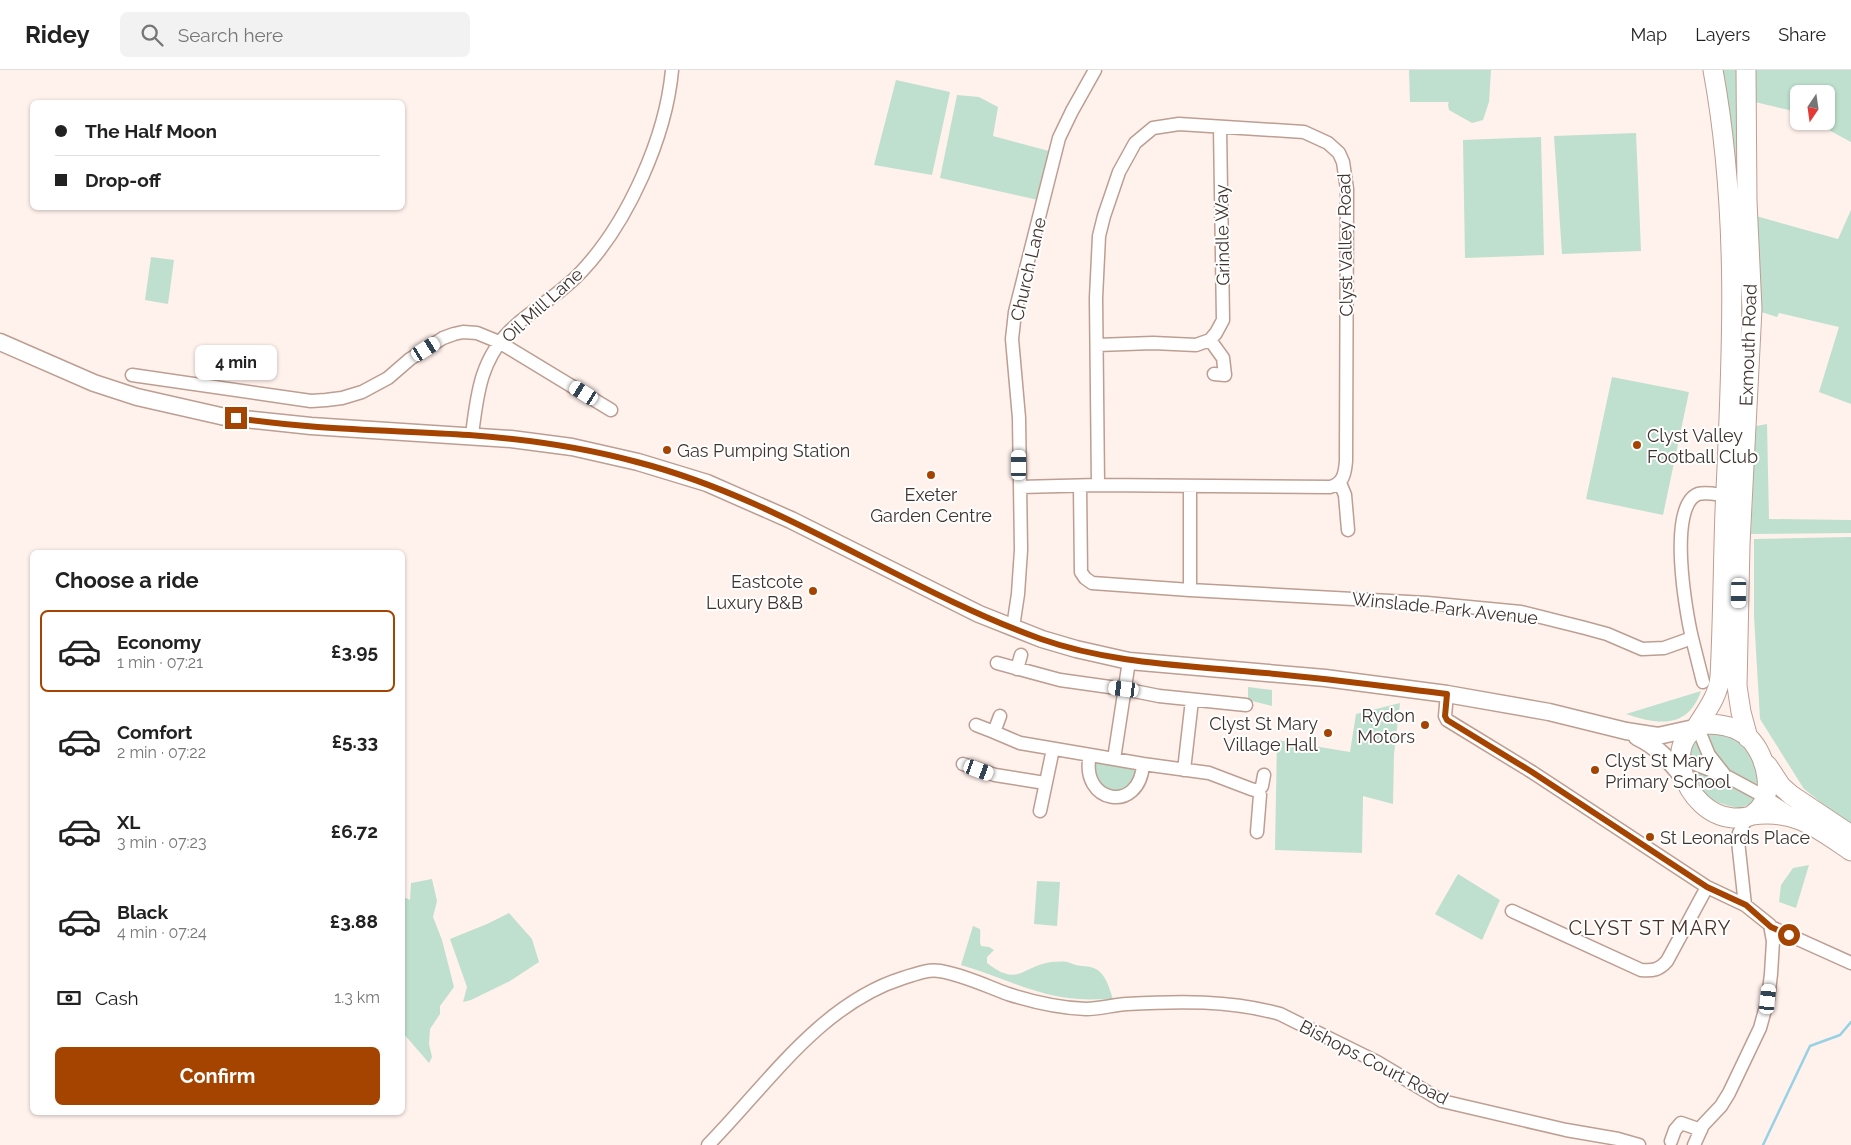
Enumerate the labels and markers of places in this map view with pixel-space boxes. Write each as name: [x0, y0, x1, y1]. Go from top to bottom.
place label: Clyst Valley Football Club: [1647, 425, 1758, 467]
marker: Clyst Valley Football Club: [1631, 439, 1643, 451]
place label: Gas Pumping Station: [677, 440, 850, 461]
marker: Gas Pumping Station: [661, 444, 673, 456]
marker: Exeter Garden Centre: [925, 469, 937, 481]
place label: Exeter Garden Centre: [870, 484, 992, 526]
place label: Eastcote Luxury B&B: [706, 571, 803, 613]
marker: Eastcote Luxury B&B: [807, 585, 819, 597]
place label: Rydon Motors: [1357, 705, 1415, 747]
place label: Clyst St Mary Village Hall: [1209, 713, 1318, 755]
marker: Rydon Motors: [1419, 719, 1431, 731]
marker: Clyst St Mary Village Hall: [1322, 727, 1334, 739]
place label: Clyst St Mary Primary School: [1605, 750, 1731, 792]
marker: Clyst St Mary Primary School: [1589, 764, 1601, 776]
place label: St Leonards Place: [1660, 827, 1811, 848]
marker: St Leonards Place: [1644, 831, 1656, 843]

